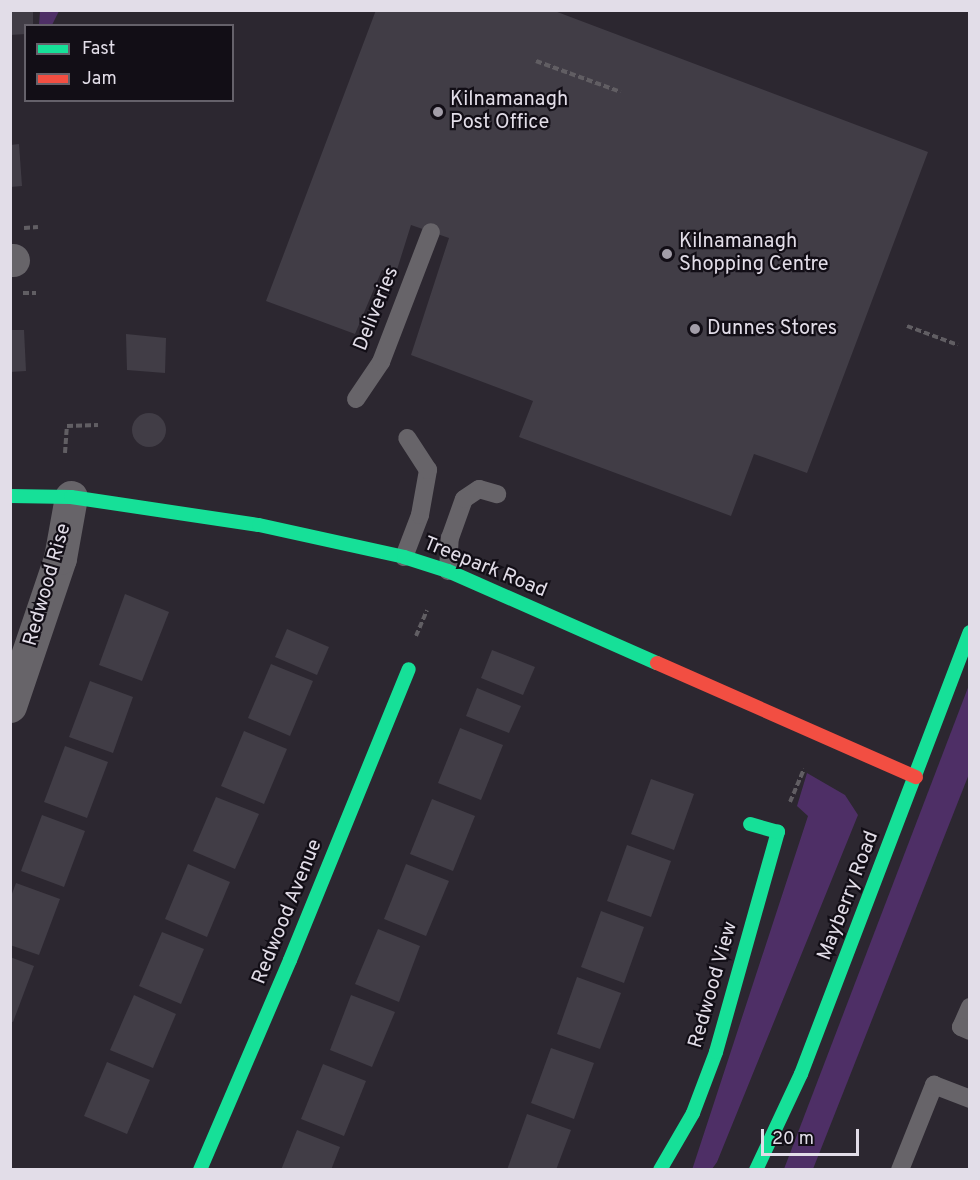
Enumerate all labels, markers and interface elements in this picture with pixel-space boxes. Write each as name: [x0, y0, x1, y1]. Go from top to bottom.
legend: [24, 24, 234, 102]
text: Fast: [82, 38, 115, 61]
text: Jam: [82, 68, 117, 91]
place label: Kilnamanagh Post Office: [450, 88, 568, 135]
marker: Kilnamanagh Post Office: [431, 105, 445, 119]
place label: Kilnamanagh Shopping Centre: [679, 231, 828, 278]
marker: Kilnamanagh Shopping Centre: [660, 247, 674, 261]
street label: Deliveries: [349, 264, 405, 354]
place label: Dunnes Stores: [707, 317, 837, 341]
marker: Dunnes Stores: [688, 322, 702, 336]
street label: Redwood Rise: [19, 521, 77, 649]
street label: Treepark Road: [420, 532, 550, 604]
street label: Mayberry Road: [813, 828, 885, 964]
street label: Redwood Avenue: [248, 836, 328, 988]
street label: Redwood View: [684, 919, 744, 1051]
scale bar: [764, 1117, 862, 1155]
text: 20 m: [772, 1128, 814, 1151]

